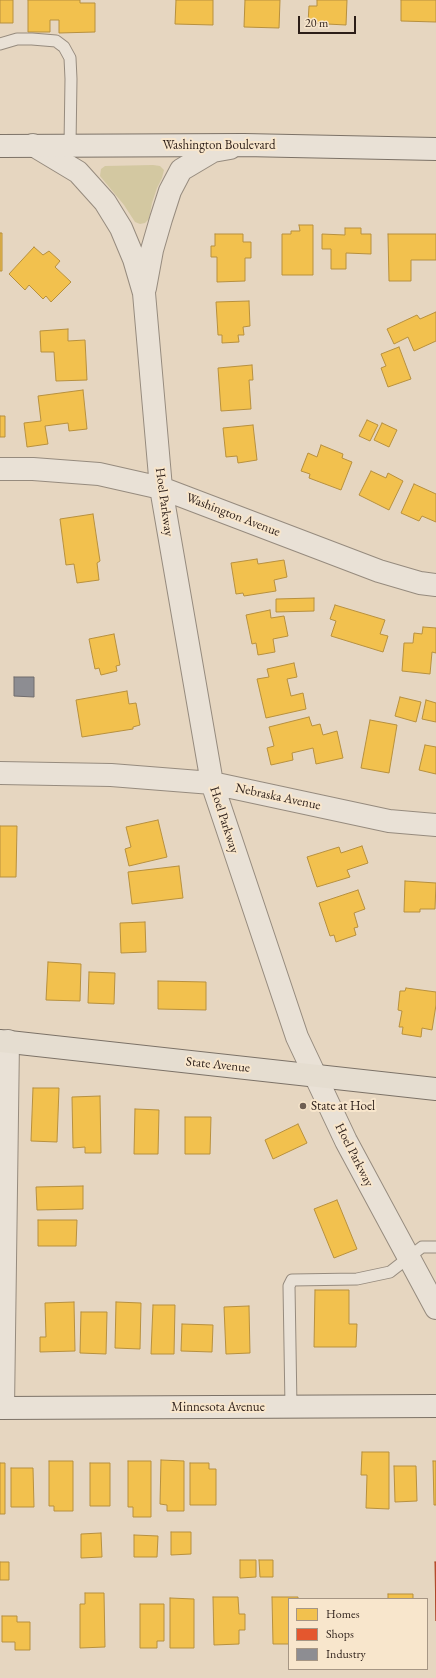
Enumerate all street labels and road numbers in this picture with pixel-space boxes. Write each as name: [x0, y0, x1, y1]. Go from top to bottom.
street label: Washington Boulevard: [162, 137, 276, 153]
street label: Hoel Parkway: [151, 467, 177, 537]
street label: Washington Avenue: [184, 490, 282, 540]
street label: Nebraska Avenue: [234, 780, 322, 814]
street label: Hoel Parkway: [206, 785, 242, 855]
street label: State Avenue: [185, 1054, 251, 1076]
street label: Hoel Parkway: [331, 1121, 377, 1189]
street label: Minnesota Avenue: [171, 1399, 265, 1415]

